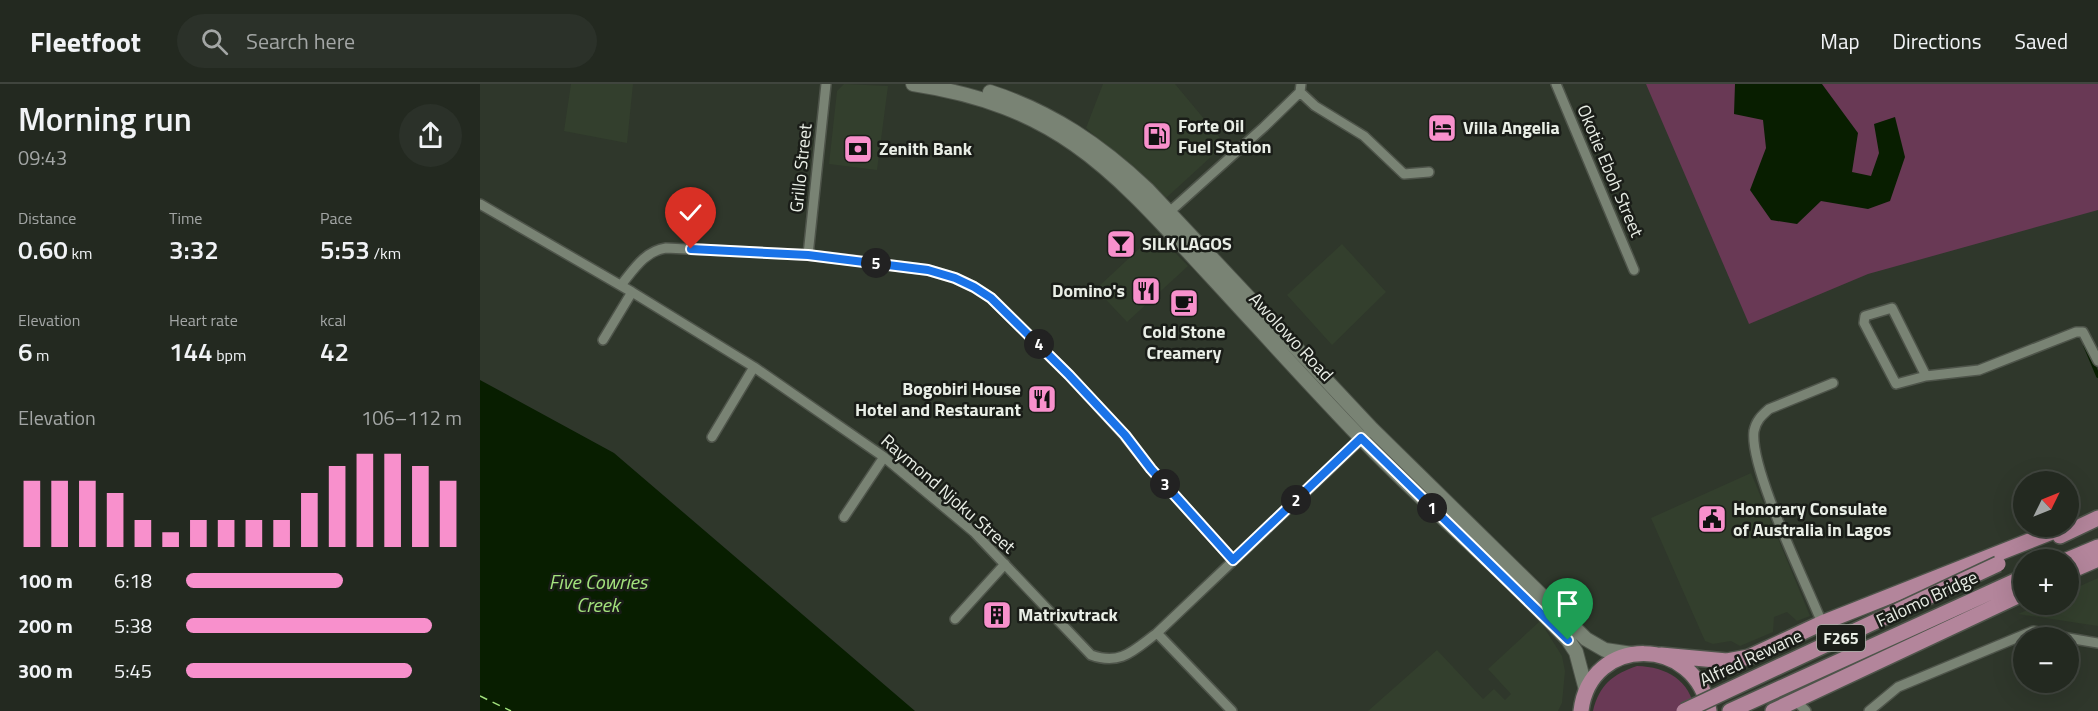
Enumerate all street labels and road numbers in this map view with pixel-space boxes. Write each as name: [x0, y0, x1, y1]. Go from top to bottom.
street label: Okotie Eboh Street: [1570, 100, 1651, 242]
street label: Grillo Street: [782, 121, 819, 214]
street label: Awolowo Road: [1243, 286, 1340, 387]
street label: Raymond Njoku Street: [875, 427, 1022, 560]
street label: Falomo Bridge: [1872, 563, 1982, 634]
street label: Alfred Rewane: [1695, 622, 1807, 693]
road number: F265: [1817, 625, 1865, 651]

